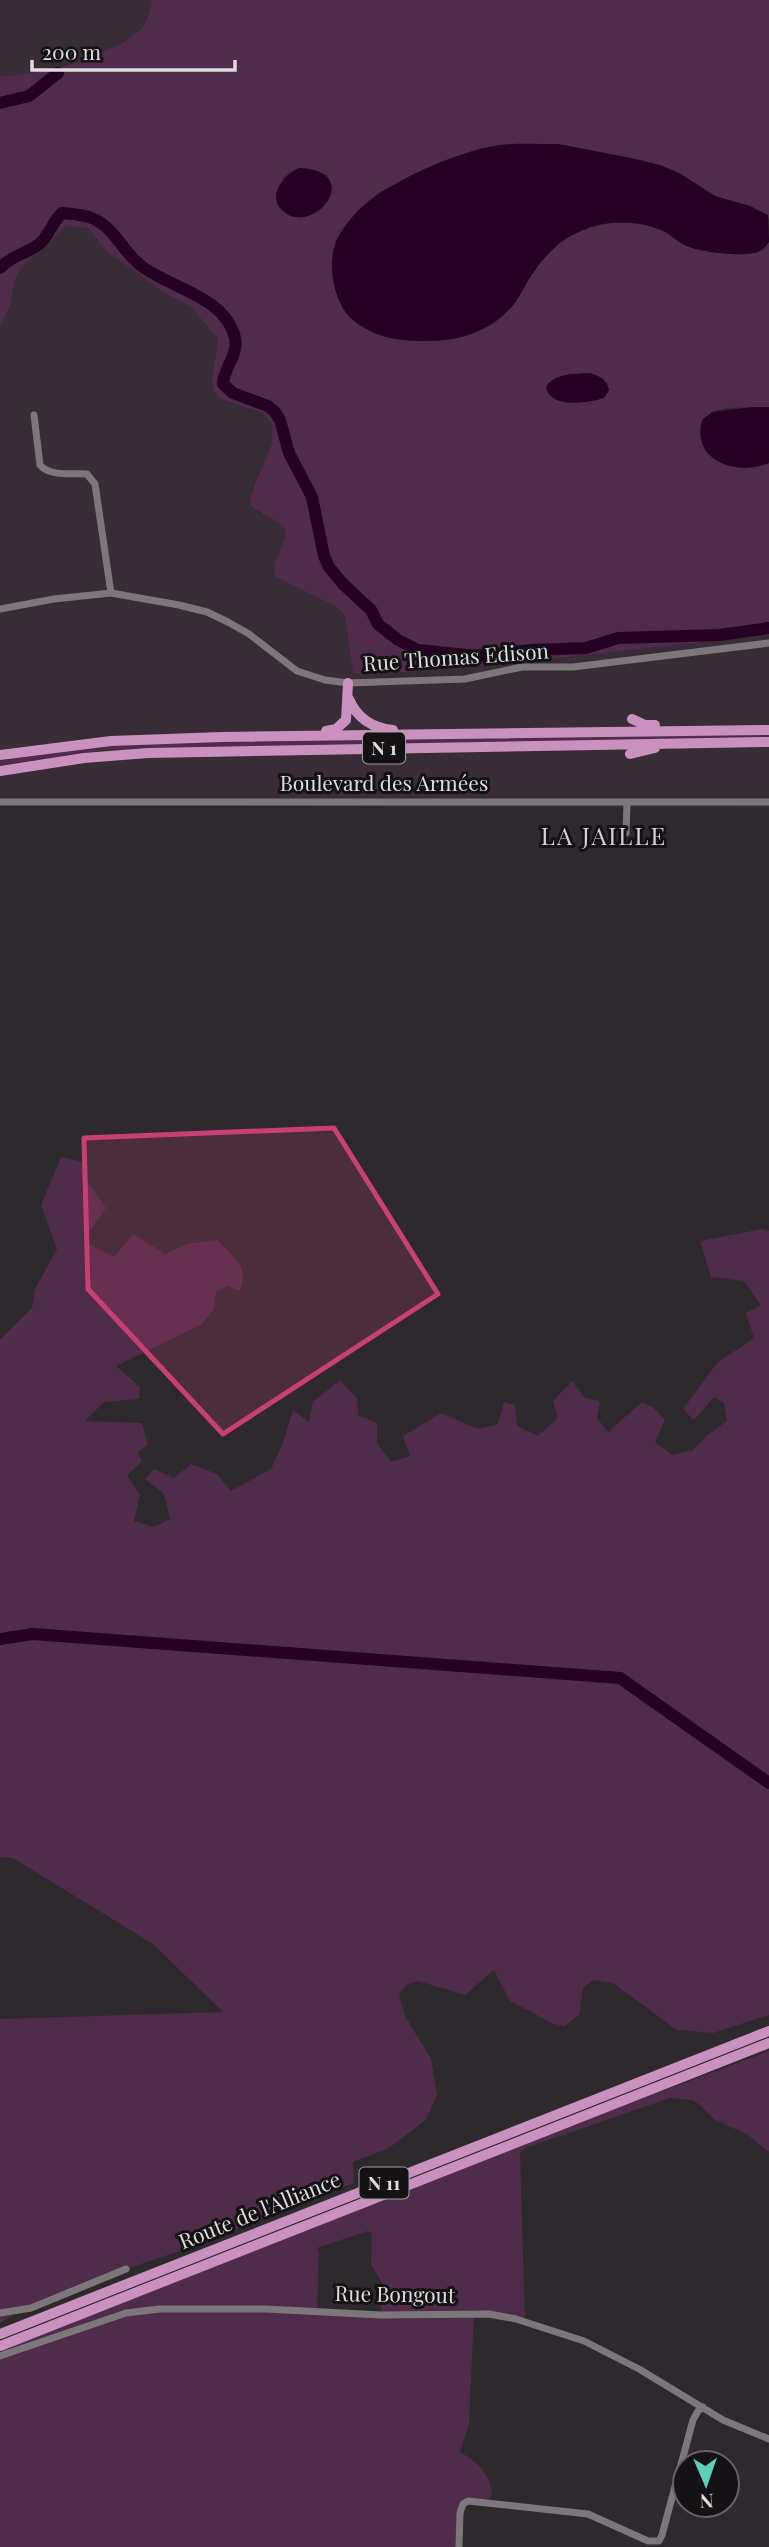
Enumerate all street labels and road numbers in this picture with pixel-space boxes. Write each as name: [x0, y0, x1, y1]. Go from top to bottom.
street label: Rue Thomas Edison: [362, 636, 550, 676]
road number: N 1: [363, 733, 405, 764]
street label: Boulevard des Armées: [280, 768, 488, 796]
street label: Route de l'Alliance: [174, 2164, 344, 2254]
road number: N 11: [360, 2168, 408, 2198]
street label: Rue Bongout: [334, 2278, 456, 2308]

